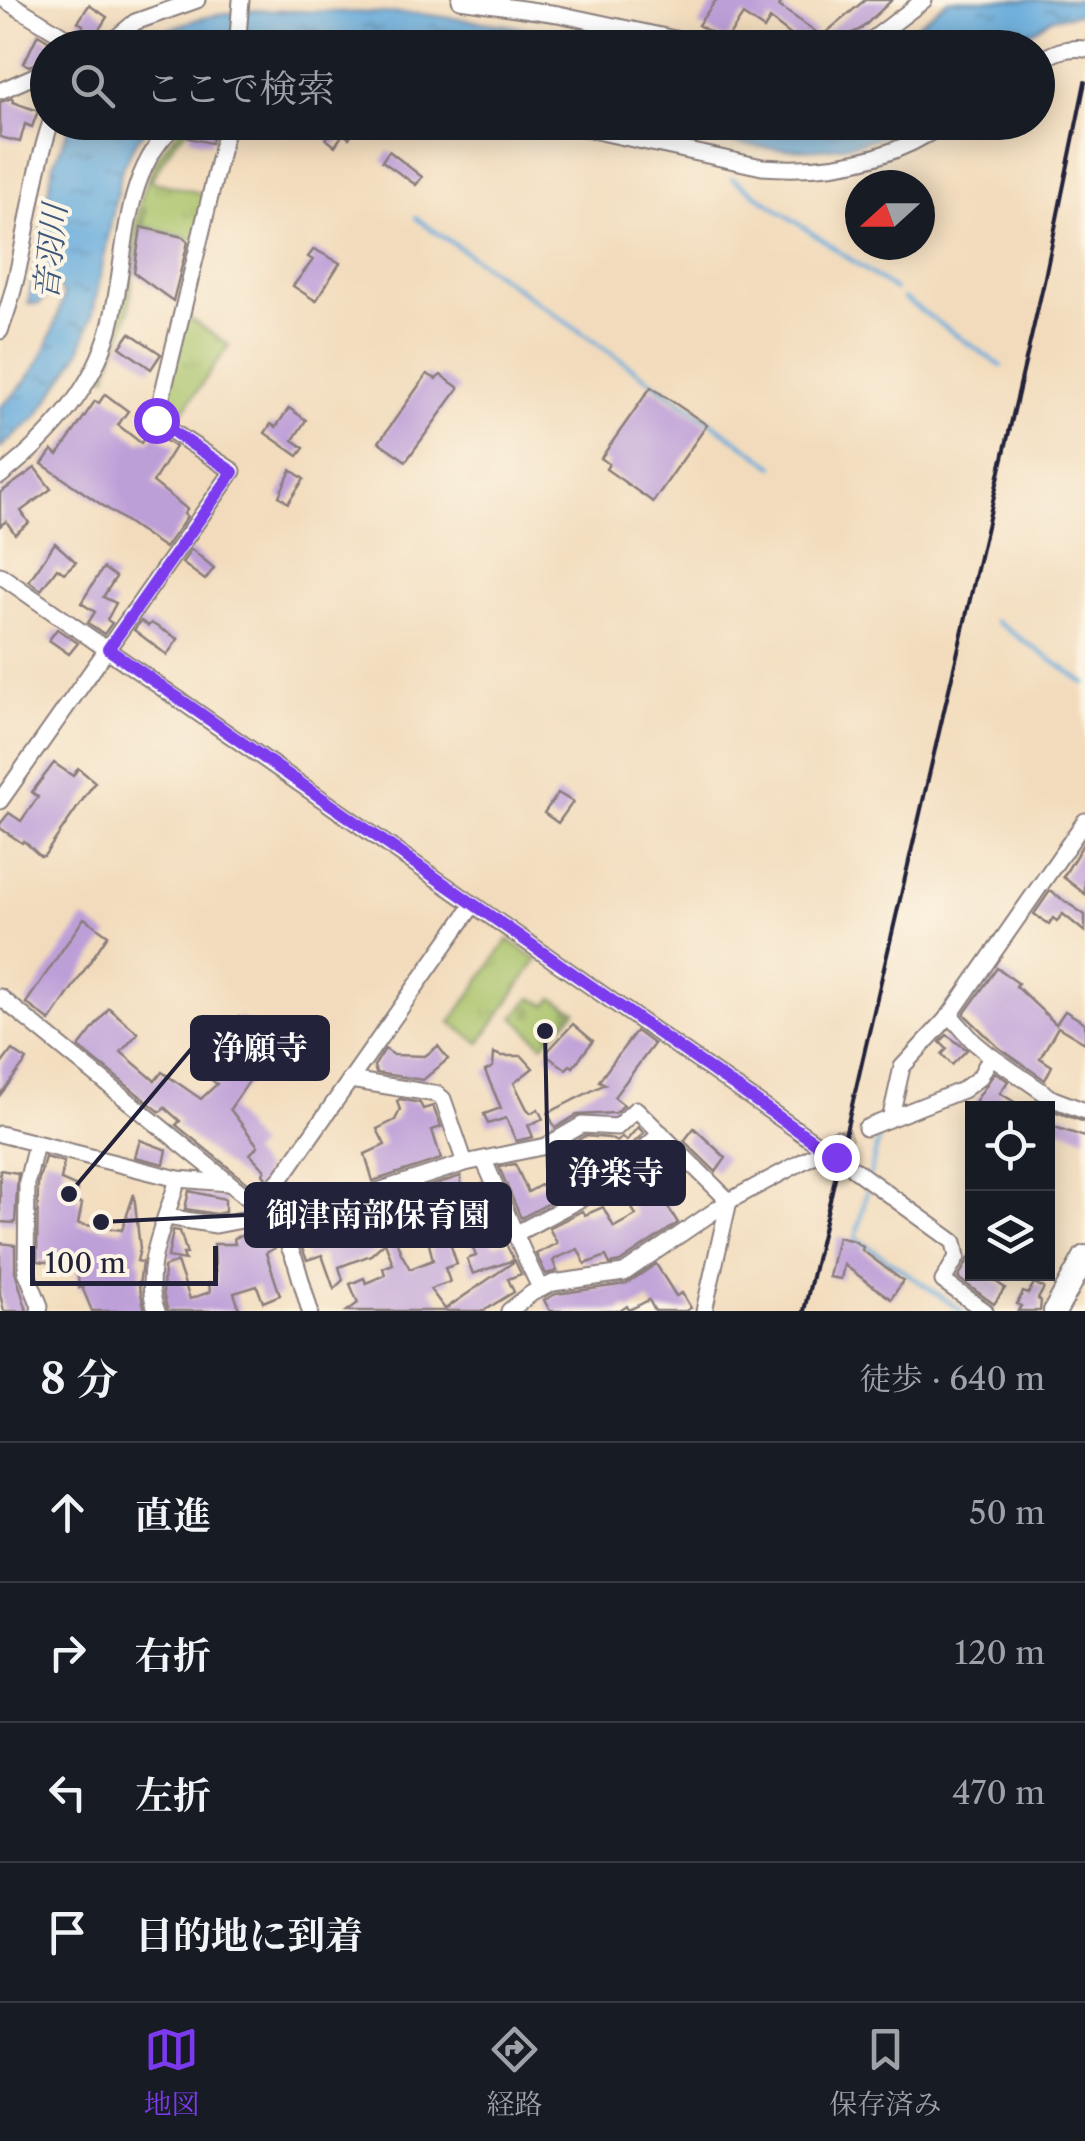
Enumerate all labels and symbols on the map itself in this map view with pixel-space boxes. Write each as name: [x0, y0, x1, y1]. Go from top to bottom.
north arrow: [845, 170, 935, 260]
water label: 音羽川: [26, 199, 75, 302]
route start: [134, 398, 180, 444]
callout: 浄願寺: [192, 1017, 328, 1079]
text: 浄願寺: [212, 1028, 308, 1067]
route end: [814, 1135, 860, 1181]
callout: 浄楽寺: [548, 1142, 684, 1204]
text: 浄楽寺: [568, 1153, 664, 1192]
callout: 御津南部保育園: [246, 1184, 510, 1246]
text: 御津南部保育園: [266, 1195, 490, 1234]
scale bar: [30, 1241, 218, 1286]

